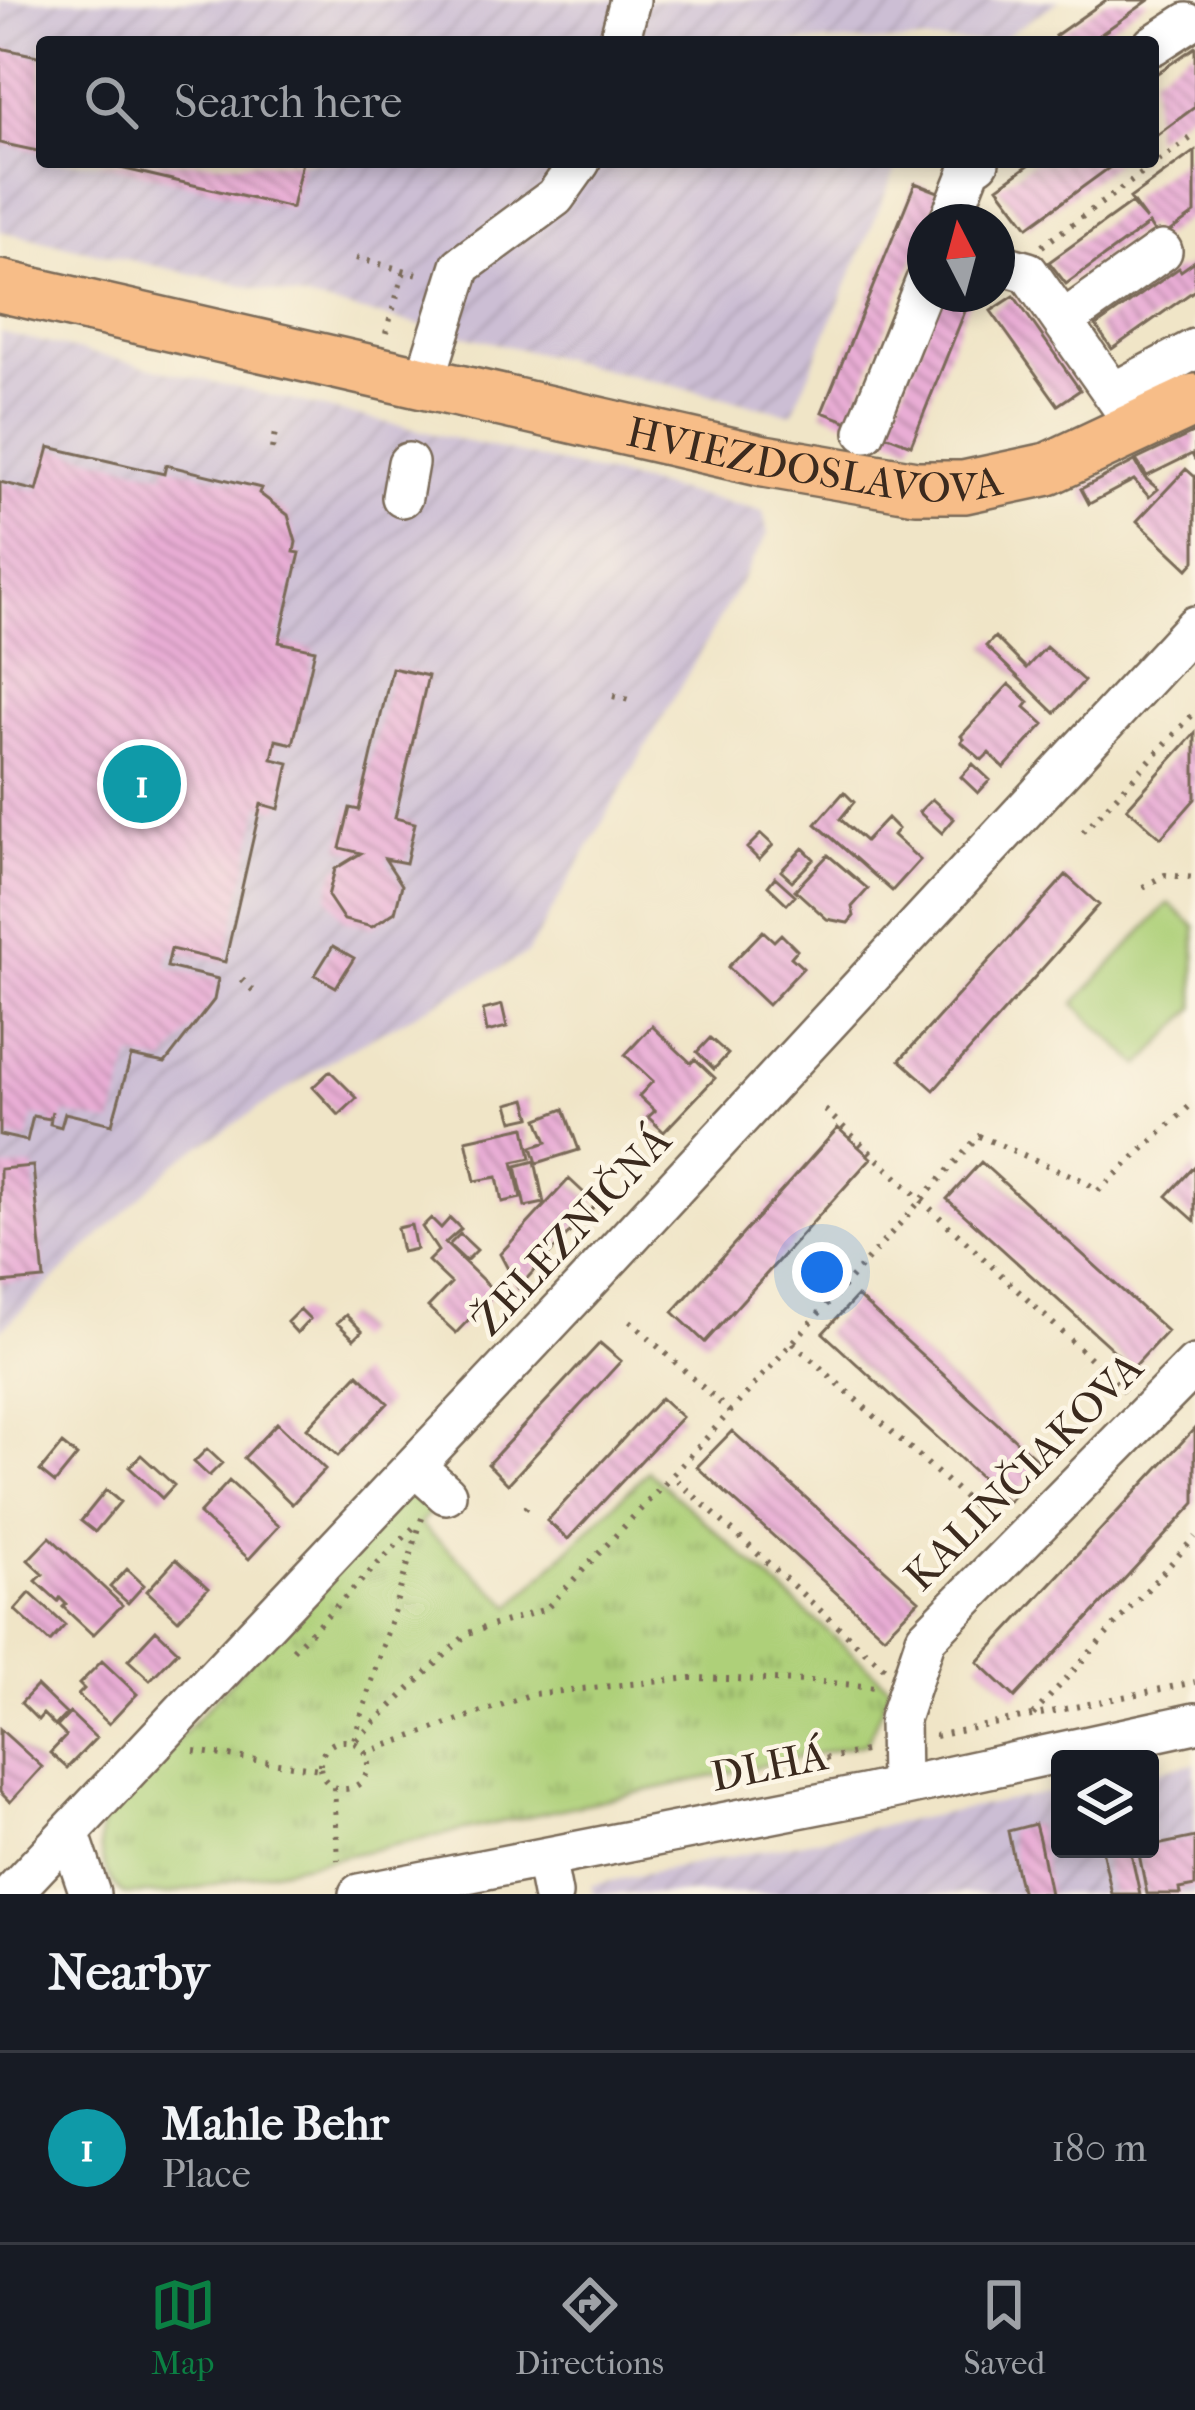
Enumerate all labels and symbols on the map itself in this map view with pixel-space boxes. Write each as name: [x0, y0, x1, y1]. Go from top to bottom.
north arrow: [907, 204, 1015, 312]
street label: HVIEZDOSLAVOVA: [622, 407, 1007, 513]
pin: 1: [103, 739, 181, 829]
street label: ŽELEZNIČNÁ: [462, 1115, 682, 1346]
your location: [792, 1242, 852, 1302]
street label: KALINČIAKOVA: [894, 1342, 1154, 1601]
street label: DLHÁ: [707, 1731, 832, 1802]

